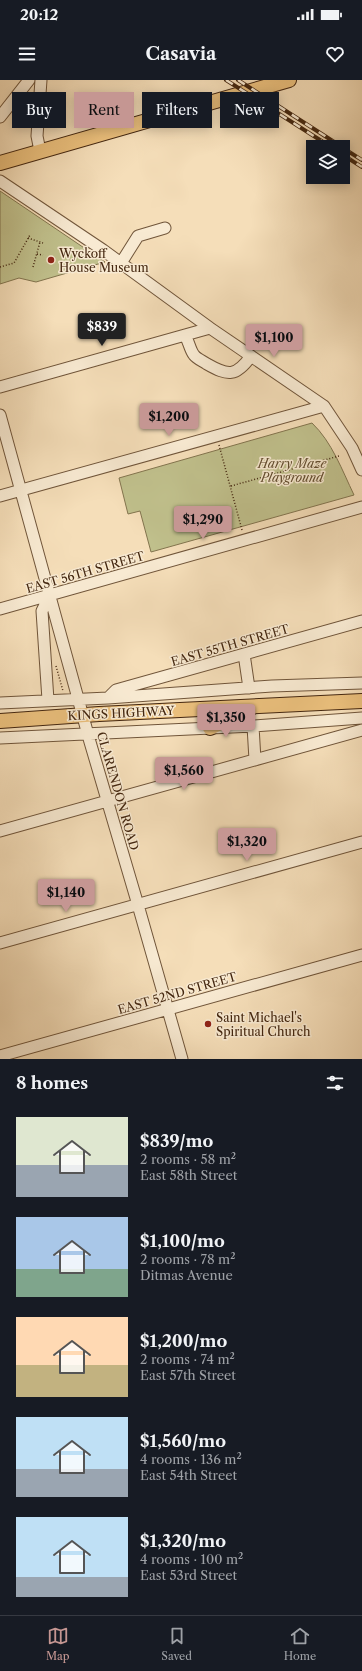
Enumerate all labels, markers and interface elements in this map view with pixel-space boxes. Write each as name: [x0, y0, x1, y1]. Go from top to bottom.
text: 20:12: [20, 5, 58, 24]
icon: menu: [16, 43, 38, 65]
text: Casavia: [145, 43, 217, 65]
icon: heart: [324, 43, 346, 65]
chip: Buy: [12, 92, 66, 128]
chip: Rent: [74, 92, 134, 128]
chip: Filters: [142, 92, 212, 128]
chip: New: [220, 92, 279, 128]
map controls: [306, 140, 350, 184]
button: layers: [306, 140, 350, 184]
place label: Wyckoff House Museum: [58, 246, 149, 275]
marker: Wyckoff House Museum: [46, 255, 56, 265]
pin: $839: [78, 313, 126, 347]
text: $839: [87, 318, 117, 334]
pin: $1,100: [241, 324, 307, 358]
text: $1,100: [255, 329, 293, 345]
pin: $1,200: [136, 403, 202, 437]
text: $1,200: [149, 408, 189, 424]
park label: Harry Maze Playground: [257, 456, 327, 485]
pin: $1,290: [170, 506, 236, 540]
text: $1,290: [183, 511, 223, 527]
street label: EAST 56TH STREET: [24, 548, 146, 596]
street label: EAST 55TH STREET: [169, 621, 291, 669]
street label: KINGS HIGHWAY: [67, 703, 175, 723]
pin: $1,350: [193, 704, 259, 738]
text: $1,350: [206, 709, 246, 725]
street label: CLARENDON ROAD: [94, 730, 142, 852]
pin: $1,560: [151, 757, 217, 791]
text: $1,560: [164, 762, 204, 778]
pin: $1,320: [214, 828, 280, 862]
text: $1,320: [227, 833, 267, 849]
pin: $1,140: [33, 879, 99, 913]
text: $1,140: [47, 884, 85, 900]
street label: EAST 52ND STREET: [116, 969, 238, 1017]
place label: Saint Michael's Spiritual Church: [216, 1010, 311, 1039]
marker: Saint Michael's Spiritual Church: [203, 1019, 213, 1029]
icon: filters: [324, 1072, 346, 1094]
text: 8 homes: [16, 1073, 88, 1093]
text: $839/mo: [140, 1131, 213, 1151]
icon: home: [48, 1133, 96, 1181]
text: 2 rooms · 58 m²: [140, 1151, 236, 1167]
text: East 58th Street: [140, 1167, 237, 1183]
text: $1,100/mo: [140, 1231, 225, 1251]
icon: home: [48, 1233, 96, 1281]
text: 2 rooms · 78 m²: [140, 1251, 236, 1267]
text: Ditmas Avenue: [140, 1267, 233, 1283]
text: $1,200/mo: [140, 1331, 227, 1351]
icon: home: [48, 1333, 96, 1381]
text: 2 rooms · 74 m²: [140, 1351, 235, 1367]
text: East 57th Street: [140, 1367, 236, 1383]
text: $1,560/mo: [140, 1431, 226, 1451]
icon: home: [48, 1433, 96, 1481]
text: 4 rooms · 136 m²: [140, 1451, 242, 1467]
text: East 54th Street: [140, 1467, 237, 1483]
text: $1,320/mo: [140, 1531, 226, 1551]
icon: home: [48, 1533, 96, 1581]
text: 4 rooms · 100 m²: [140, 1551, 243, 1567]
text: East 53rd Street: [140, 1567, 237, 1583]
tab: Map: [46, 1625, 70, 1663]
tab: Saved: [161, 1625, 192, 1663]
tab: Home: [284, 1625, 316, 1663]

